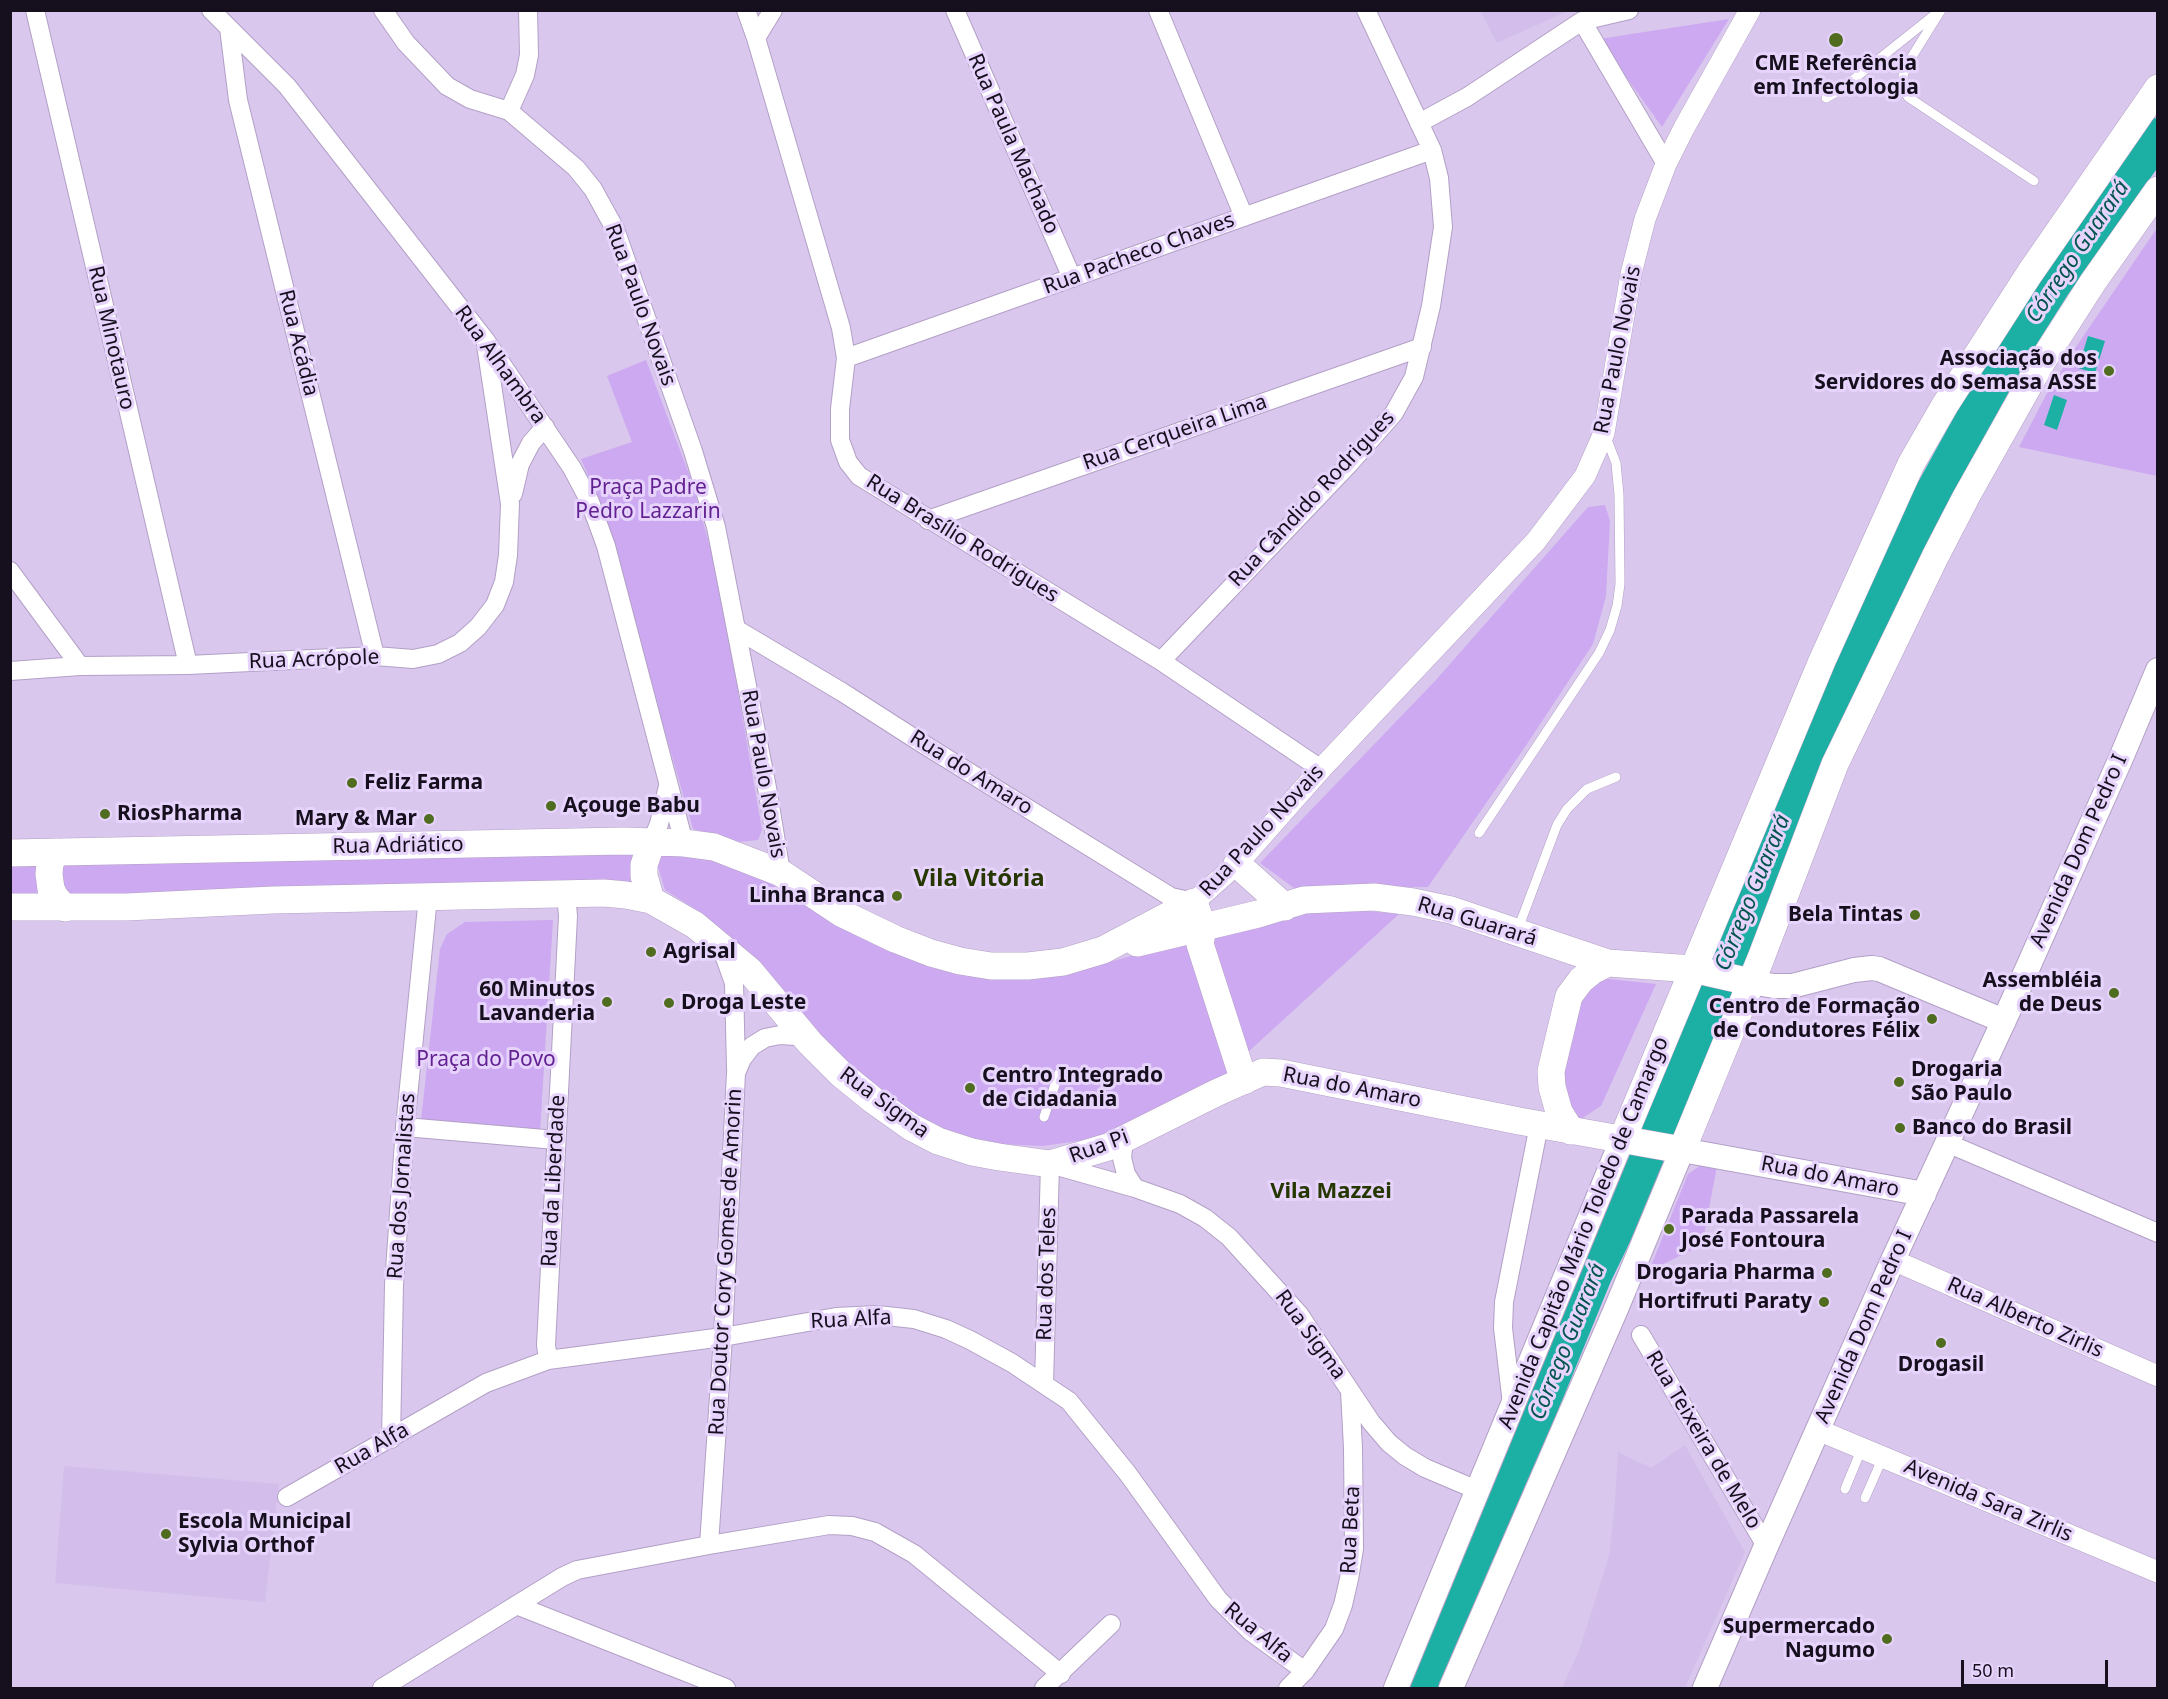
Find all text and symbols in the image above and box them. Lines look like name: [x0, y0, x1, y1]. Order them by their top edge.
marker: CME Referência em Infectologia: [1827, 31, 1845, 49]
street label: Rua Paula Machado: [962, 50, 1064, 238]
place label: CME Referência em Infectologia: [1753, 51, 1919, 101]
water label: Córrego Guarará: [2021, 176, 2135, 328]
street label: Rua Pacheco Chaves: [1040, 208, 1238, 300]
street label: Rua Paulo Novais: [599, 221, 681, 389]
street label: Rua Minotauro: [82, 264, 140, 412]
street label: Rua Paulo Novais: [1589, 264, 1647, 436]
street label: Rua Acádia: [273, 287, 323, 399]
street label: Rua Alhambra: [449, 301, 551, 429]
place label: Associação dos Servidores do Semasa ASSE: [1814, 346, 2097, 396]
marker: Associação dos Servidores do Semasa ASSE: [2102, 364, 2116, 378]
street label: Rua Cerqueira Lima: [1080, 390, 1270, 476]
street label: Rua Cândido Rodrigues: [1224, 406, 1400, 592]
street label: Rua Brasílio Rodrigues: [861, 469, 1063, 609]
park label: Praça Padre Pedro Lazzarin: [575, 475, 721, 525]
street label: Rua Acrópole: [248, 645, 380, 675]
street label: Rua Paulo Novais: [736, 688, 790, 860]
street label: Rua do Amaro: [905, 725, 1037, 821]
street label: Avenida Dom Pedro I: [2025, 751, 2133, 951]
street label: Rua Paulo Novais: [1195, 760, 1329, 902]
place label: Feliz Farma: [364, 770, 483, 796]
marker: Feliz Farma: [345, 776, 359, 790]
place label: Açouge Babu: [563, 793, 700, 819]
marker: Açouge Babu: [544, 799, 558, 813]
place label: RiosPharma: [117, 801, 242, 827]
place label: Mary & Mar: [295, 806, 417, 832]
marker: RiosPharma: [98, 807, 112, 821]
water label: Córrego Guarará: [1710, 811, 1796, 975]
marker: Mary & Mar: [422, 812, 436, 826]
street label: Rua Adriático: [332, 832, 464, 860]
district label: Vila Vitória: [913, 865, 1045, 893]
place label: Linha Branca: [749, 883, 885, 909]
marker: Linha Branca: [890, 889, 904, 903]
street label: Rua Guarará: [1414, 892, 1540, 952]
place label: Bela Tintas: [1788, 902, 1903, 928]
marker: Bela Tintas: [1908, 908, 1922, 922]
place label: Agrisal: [663, 939, 736, 965]
marker: Agrisal: [644, 945, 658, 959]
place label: Assembléia de Deus: [1982, 968, 2102, 1018]
place label: 60 Minutos Lavanderia: [478, 977, 595, 1027]
marker: Assembléia de Deus: [2107, 986, 2121, 1000]
place label: Droga Leste: [681, 990, 806, 1016]
place label: Centro de Formação de Condutores Félix: [1709, 994, 1920, 1044]
marker: 60 Minutos Lavanderia: [600, 995, 614, 1009]
marker: Droga Leste: [662, 996, 676, 1010]
marker: Centro de Formação de Condutores Félix: [1925, 1012, 1939, 1026]
street label: Avenida Capitão Mário Toledo de Camargo: [1494, 1033, 1674, 1433]
park label: Praça do Povo: [416, 1047, 556, 1073]
place label: Drogaria São Paulo: [1911, 1057, 2012, 1107]
street label: Rua Sigma: [834, 1062, 934, 1144]
street label: Rua do Amaro: [1281, 1062, 1423, 1114]
place label: Centro Integrado de Cidadania: [982, 1063, 1163, 1113]
marker: Drogaria São Paulo: [1892, 1075, 1906, 1089]
marker: Centro Integrado de Cidadania: [963, 1081, 977, 1095]
street label: Rua Doutor Cory Gomes de Amorin: [704, 1088, 748, 1436]
street label: Rua dos Jornalistas: [383, 1092, 421, 1280]
street label: Rua da Liberdade: [537, 1094, 571, 1268]
place label: Banco do Brasil: [1912, 1115, 2072, 1141]
marker: Banco do Brasil: [1893, 1121, 1907, 1135]
street label: Rua Pi: [1066, 1125, 1132, 1169]
street label: Rua do Amaro: [1759, 1151, 1901, 1203]
district label: Vila Mazzei: [1270, 1179, 1392, 1205]
place label: Parada Passarela José Fontoura: [1681, 1204, 1859, 1254]
street label: Rua dos Teles: [1032, 1207, 1062, 1341]
marker: Parada Passarela José Fontoura: [1662, 1222, 1676, 1236]
street label: Avenida Dom Pedro I: [1810, 1227, 1918, 1427]
water label: Córrego Guarará: [1525, 1260, 1611, 1424]
place label: Drogaria Pharma: [1636, 1260, 1815, 1286]
marker: Drogaria Pharma: [1820, 1266, 1834, 1280]
street label: Rua Alberto Zirlis: [1943, 1272, 2107, 1364]
street label: Rua Sigma: [1269, 1285, 1351, 1385]
place label: Hortifruti Paraty: [1638, 1289, 1812, 1315]
marker: Hortifruti Paraty: [1817, 1295, 1831, 1309]
street label: Rua Alfa: [810, 1305, 892, 1335]
marker: Drogasil: [1934, 1336, 1948, 1350]
street label: Rua Teixeira de Melo: [1640, 1346, 1766, 1534]
place label: Drogasil: [1898, 1352, 1984, 1378]
street label: Rua Alfa: [331, 1418, 413, 1480]
street label: Avenida Sara Zirlis: [1900, 1454, 2076, 1548]
street label: Rua Beta: [1336, 1485, 1366, 1575]
place label: Escola Municipal Sylvia Orthof: [178, 1509, 351, 1559]
marker: Escola Municipal Sylvia Orthof: [159, 1527, 173, 1541]
street label: Rua Alfa: [1219, 1597, 1297, 1669]
place label: Supermercado Nagumo: [1723, 1614, 1875, 1664]
marker: Supermercado Nagumo: [1880, 1632, 1894, 1646]
scale bar: [1964, 1648, 2111, 1686]
text: 50 m: [1972, 1658, 2014, 1682]

